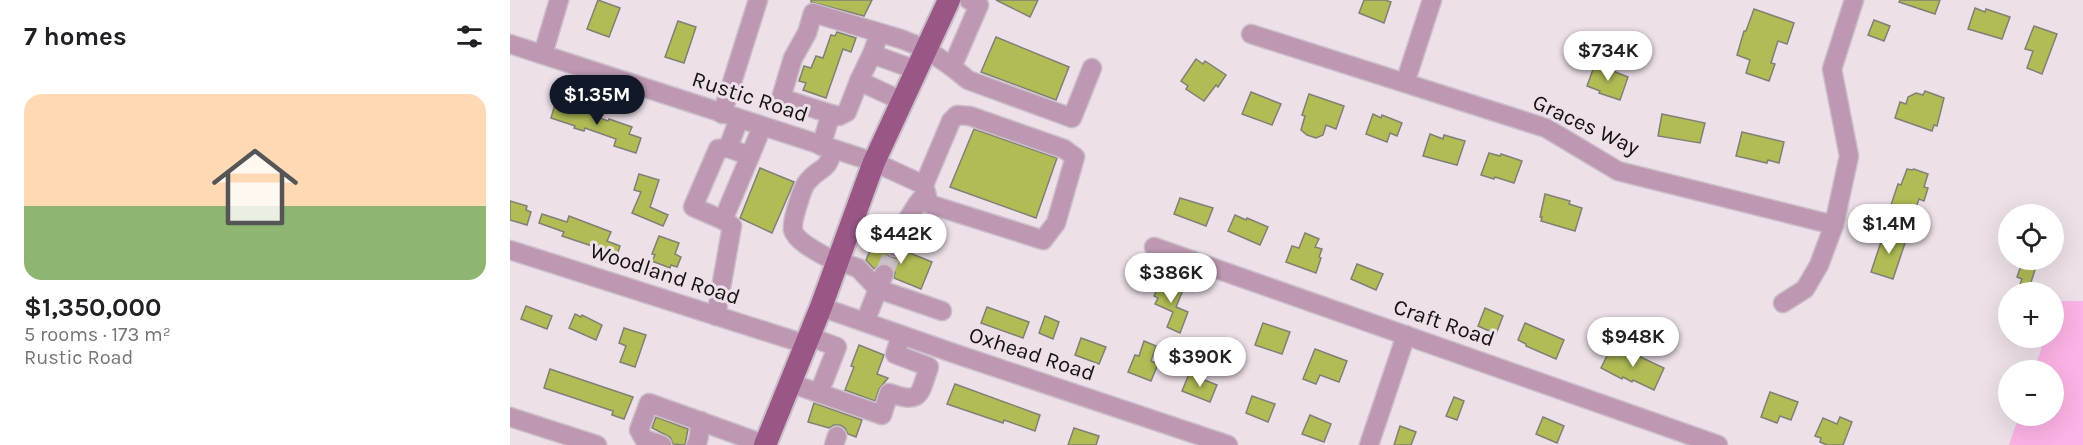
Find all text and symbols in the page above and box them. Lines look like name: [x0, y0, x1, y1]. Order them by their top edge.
icon: filters: [453, 20, 486, 53]
text: 7 homes: [24, 21, 127, 52]
pin: $734K: [1566, 31, 1650, 82]
text: $734K: [1577, 39, 1639, 62]
street label: Rustic Road: [689, 66, 811, 128]
pin: $1.35M: [548, 75, 646, 126]
text: $1.35M: [564, 83, 630, 106]
street label: Graces Way: [1528, 89, 1644, 161]
icon: home: [201, 133, 309, 241]
pin: $1.4M: [1847, 204, 1931, 255]
map controls: [1998, 204, 2064, 426]
button: locate: [1998, 204, 2064, 270]
text: $1.4M: [1862, 212, 1916, 235]
pin: $442K: [859, 214, 943, 265]
text: $442K: [870, 222, 932, 245]
street label: Woodland Road: [587, 237, 743, 311]
pin: $386K: [1129, 253, 1213, 304]
text: $386K: [1139, 261, 1203, 284]
button: +: [1998, 282, 2064, 348]
text: $1,350,000: [24, 292, 161, 323]
street label: Craft Road: [1390, 294, 1498, 352]
pin: $948K: [1591, 317, 1675, 368]
street label: Oxhead Road: [966, 321, 1098, 387]
text: 5 rooms · 173 m²: [24, 323, 171, 346]
text: $948K: [1601, 325, 1665, 348]
pin: $390K: [1158, 337, 1242, 388]
text: $390K: [1168, 345, 1232, 368]
text: Rustic Road: [24, 346, 133, 369]
button: −: [1998, 360, 2064, 426]

